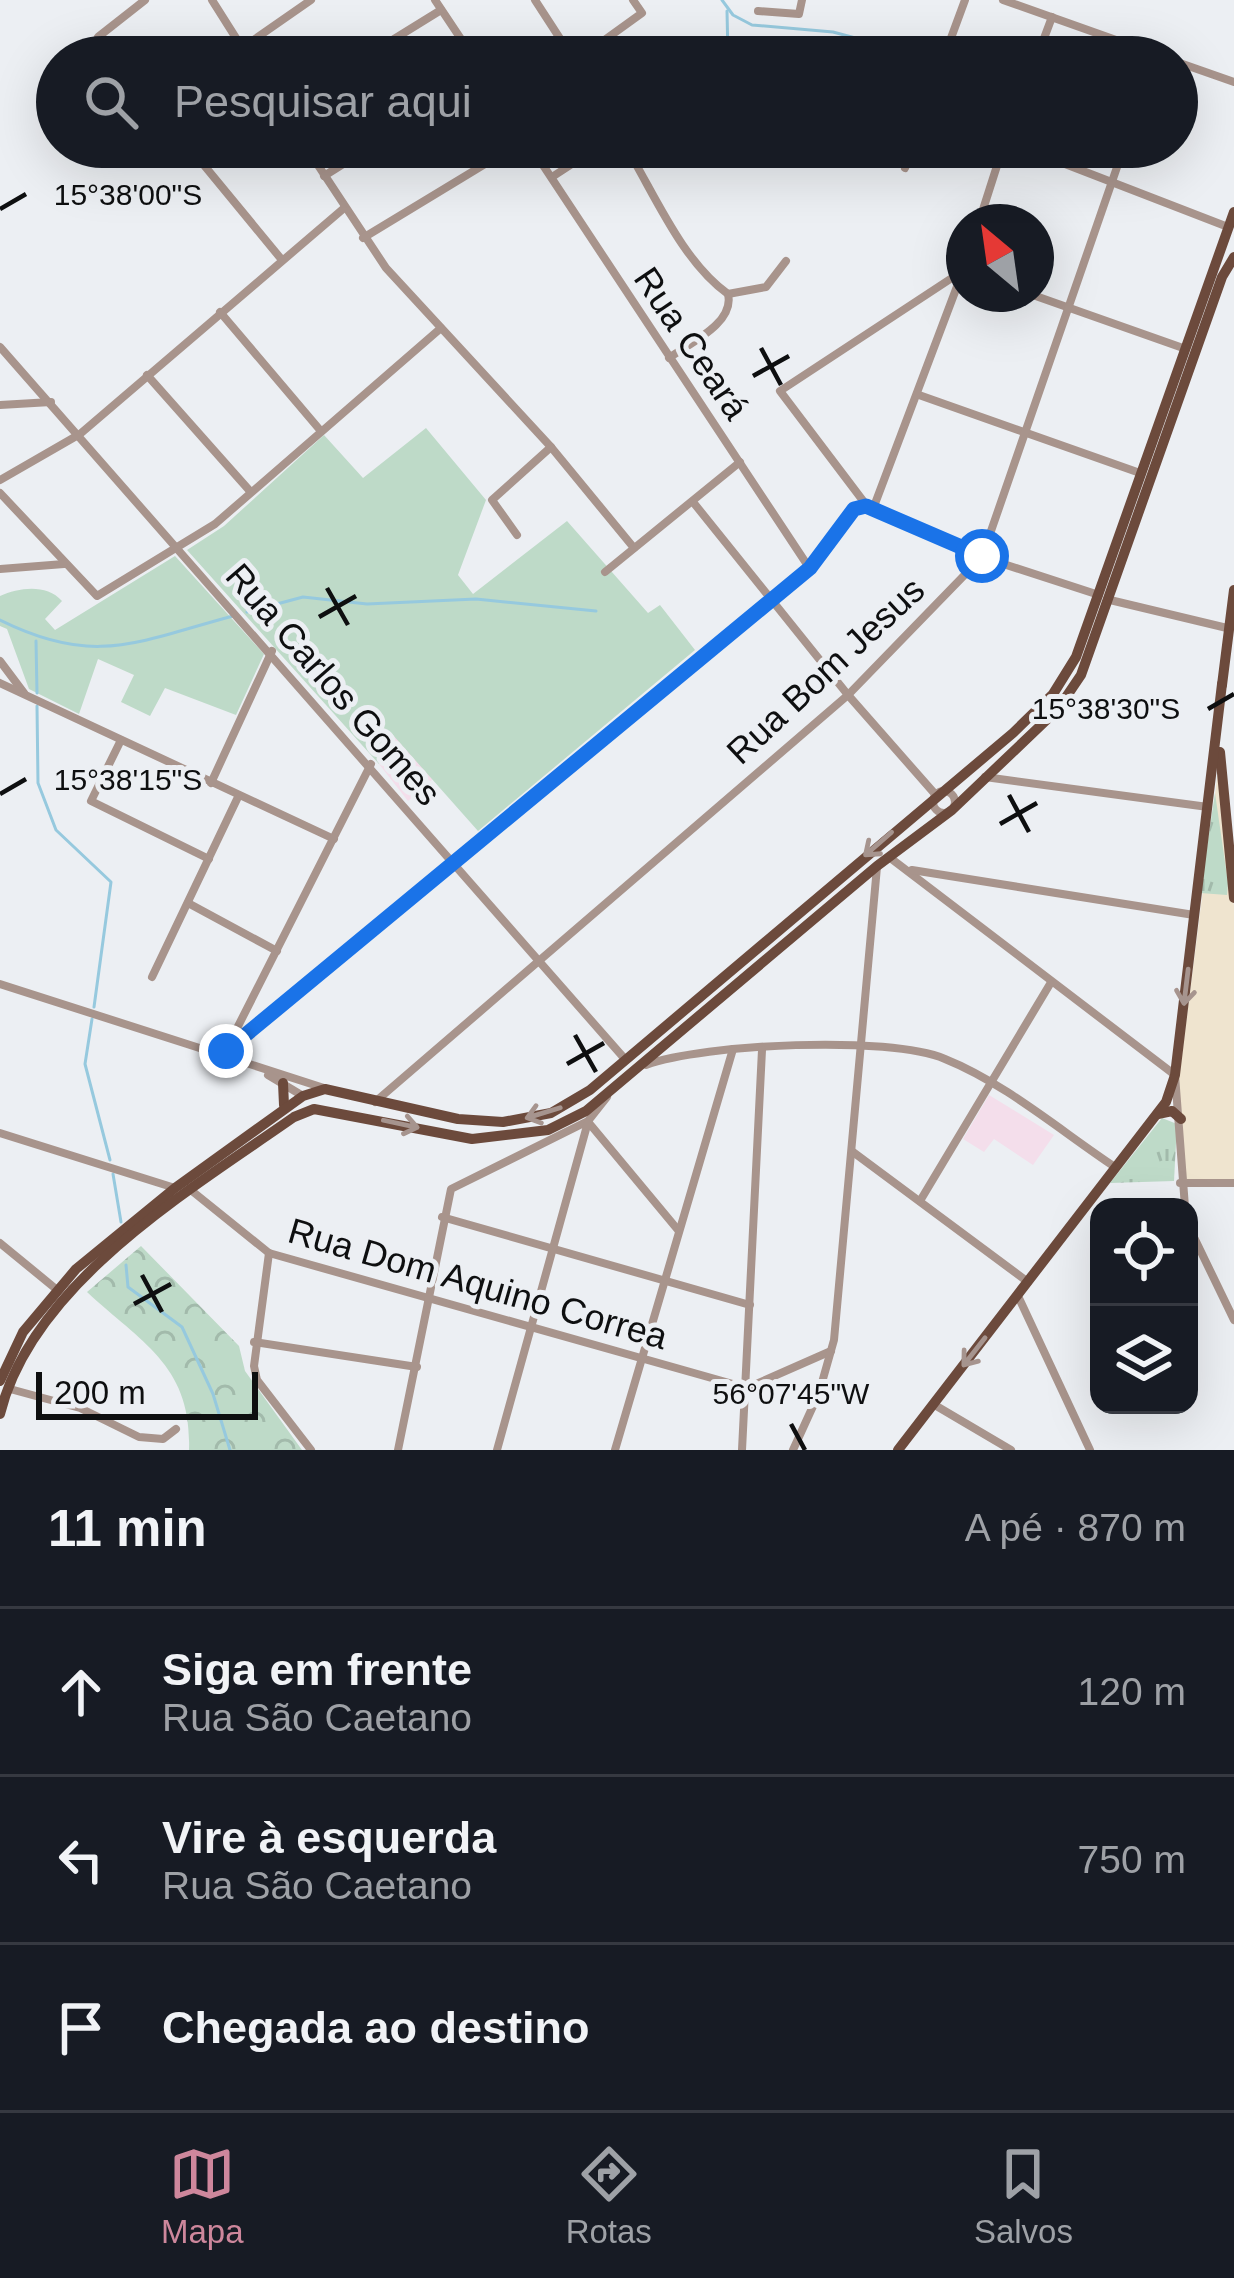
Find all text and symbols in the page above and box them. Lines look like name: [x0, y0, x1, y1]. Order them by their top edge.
search box: [36, 36, 1198, 168]
icon: search: [78, 69, 144, 135]
text: Pesquisar aqui: [174, 76, 472, 127]
text: 15°38'00"S: [54, 178, 202, 211]
north arrow: [946, 204, 1054, 312]
street label: Rua Ceará: [626, 260, 758, 428]
route start: [955, 529, 1009, 583]
street label: Rua Carlos Gomes: [218, 555, 450, 813]
street label: Rua Bom Jesus: [718, 569, 932, 772]
text: 15°38'30"S: [1032, 692, 1180, 725]
text: 15°38'15"S: [54, 763, 202, 796]
one-way arrow: [863, 830, 894, 857]
one-way arrow: [1175, 967, 1197, 1006]
route end: [199, 1024, 253, 1078]
one-way arrow: [524, 1103, 562, 1125]
one-way arrow: [381, 1114, 420, 1136]
map controls: [1090, 1198, 1198, 1414]
button: locate: [1090, 1198, 1198, 1306]
street label: Rua Dom Aquino Correa: [284, 1210, 673, 1358]
button: layers: [1090, 1306, 1198, 1414]
one-way arrow: [961, 1336, 988, 1368]
scale bar: [36, 1366, 258, 1419]
text: 200 m: [54, 1374, 146, 1411]
text: 56°07'45"W: [713, 1377, 870, 1410]
text: 11 min: [48, 1500, 207, 1557]
text: A pé · 870 m: [965, 1506, 1186, 1549]
text: Siga em frente: [162, 1644, 472, 1695]
icon: ahead: [48, 1659, 114, 1725]
text: 120 m: [1078, 1670, 1186, 1713]
text: Rua São Caetano: [162, 1696, 472, 1739]
text: Vire à esquerda: [162, 1812, 496, 1863]
icon: left: [48, 1827, 114, 1893]
text: 750 m: [1078, 1838, 1186, 1881]
text: Rua São Caetano: [162, 1864, 472, 1907]
icon: arrive: [48, 1995, 114, 2061]
text: Chegada ao destino: [162, 2002, 590, 2053]
tab: Mapa: [161, 2141, 244, 2251]
tab: Rotas: [566, 2141, 652, 2251]
tab: Salvos: [974, 2141, 1073, 2251]

